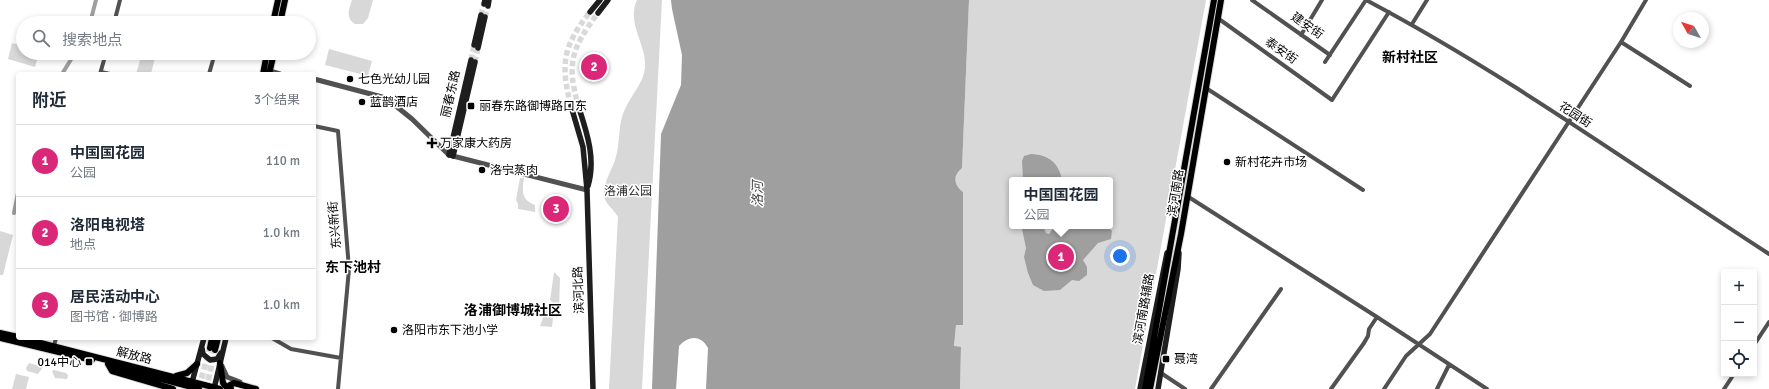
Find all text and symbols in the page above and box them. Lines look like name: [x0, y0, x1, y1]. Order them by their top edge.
street label: 建安街: [1288, 10, 1326, 42]
north arrow: [1673, 12, 1709, 48]
search box: [16, 16, 316, 60]
icon: search: [30, 27, 52, 49]
text: 搜索地点: [62, 31, 122, 49]
street label: 泰安街: [1262, 35, 1300, 67]
district label: 新村社区: [1382, 49, 1438, 66]
pin: 2: [581, 52, 607, 82]
street label: 丽春东路: [438, 69, 464, 119]
place label: 七色光幼儿园: [358, 72, 430, 87]
marker: 七色光幼儿园: [345, 74, 355, 84]
text: 附近: [32, 90, 66, 111]
text: 3个结果: [254, 92, 300, 108]
place label: 蓝鹊酒店: [370, 95, 418, 110]
marker: 蓝鹊酒店: [357, 97, 367, 107]
place label: 丽春东路御博路口东: [479, 99, 587, 114]
street label: 花园街: [1556, 99, 1594, 131]
marker: 丽春东路御博路口东: [466, 101, 476, 111]
place label: 万家康大药房: [440, 136, 512, 151]
marker: 万家康大药房: [427, 138, 437, 148]
text: 中国国花园: [70, 144, 145, 162]
text: 1: [41, 153, 49, 169]
text: 110 m: [266, 153, 300, 169]
place label: 新村花卉市场: [1235, 155, 1307, 170]
marker: 新村花卉市场: [1222, 157, 1232, 167]
place label: 洛宁蒸肉: [490, 163, 538, 178]
text: 公园: [70, 165, 96, 181]
marker: 洛宁蒸肉: [477, 165, 487, 175]
street label: 滨河南路: [1165, 168, 1187, 218]
popup: [1009, 177, 1113, 229]
water label: 洛河: [750, 178, 766, 207]
park label: 洛浦公园: [604, 184, 652, 199]
text: 中国国花园: [1023, 186, 1099, 204]
pin: 3: [543, 194, 569, 224]
street label: 东兴新街: [325, 200, 345, 250]
text: 公园: [1023, 207, 1050, 223]
text: 洛阳电视塔: [70, 216, 145, 234]
text: 2: [41, 225, 49, 241]
text: 1.0 km: [263, 225, 300, 241]
text: 地点: [70, 237, 96, 253]
pin: 1: [1048, 242, 1074, 272]
your location: [1110, 246, 1130, 266]
district label: 东下池村: [325, 259, 381, 276]
street label: 滨河北路: [571, 266, 587, 314]
map controls: [1721, 269, 1757, 377]
button: +: [1721, 269, 1757, 305]
street label: 滨河南路辅路: [1130, 272, 1158, 346]
text: 居民活动中心: [70, 288, 160, 306]
text: 3: [41, 297, 49, 313]
text: 1.0 km: [263, 297, 300, 313]
district label: 洛浦御博城社区: [464, 302, 562, 319]
button: −: [1721, 305, 1757, 341]
text: 图书馆 · 御博路: [70, 309, 158, 325]
place label: 洛阳市东下池小学: [402, 323, 498, 338]
marker: 洛阳市东下池小学: [389, 325, 399, 335]
button: locate: [1721, 341, 1757, 377]
street label: 解放路: [115, 344, 153, 368]
place label: 聂湾: [1174, 352, 1198, 367]
marker: 聂湾: [1161, 354, 1171, 364]
place label: 014中心: [38, 355, 81, 370]
marker: 014中心: [84, 357, 94, 367]

